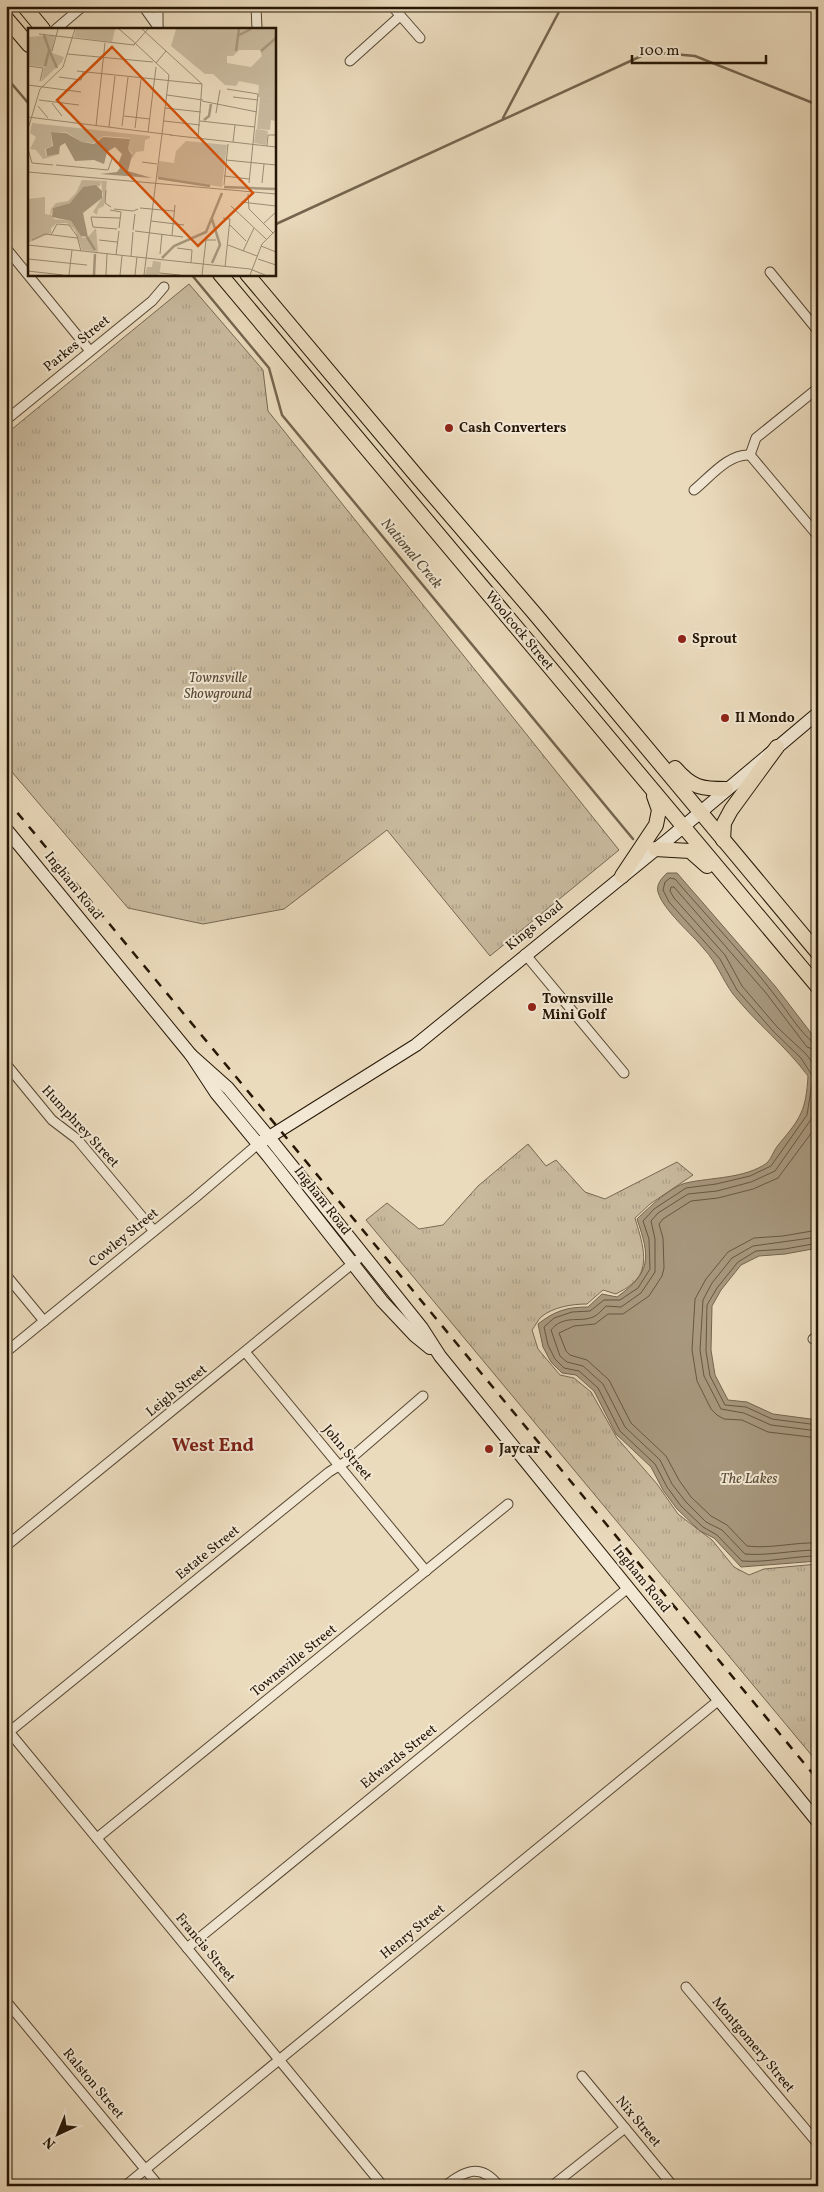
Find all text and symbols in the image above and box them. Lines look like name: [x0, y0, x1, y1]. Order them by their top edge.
inset map: [28, 28, 275, 275]
scale bar: [632, 32, 765, 64]
text: 100 m: [639, 41, 679, 62]
street label: Parkes Street: [40, 311, 114, 377]
place label: Cash Converters: [459, 419, 566, 438]
marker: Cash Converters: [443, 422, 455, 434]
water label: National Creek: [375, 514, 447, 594]
street label: Woolcock Street: [480, 587, 558, 675]
place label: Sprout: [692, 630, 737, 649]
marker: Sprout: [676, 633, 688, 645]
park label: Townsville Showground: [184, 669, 252, 704]
place label: Il Mondo: [735, 709, 795, 728]
marker: Il Mondo: [719, 712, 731, 724]
street label: Ingham Road: [40, 848, 106, 924]
street label: Kings Road: [502, 897, 568, 955]
place label: Townsville Mini Golf: [542, 990, 614, 1025]
marker: Townsville Mini Golf: [526, 1001, 538, 1013]
street label: Humphrey Street: [37, 1082, 123, 1172]
street label: Ingham Road: [289, 1163, 355, 1239]
street label: Cowley Street: [85, 1204, 163, 1272]
street label: Leigh Street: [142, 1360, 212, 1422]
street label: John Street: [318, 1421, 376, 1485]
district label: West End: [172, 1433, 255, 1459]
place label: Jaycar: [498, 1440, 540, 1459]
marker: Jaycar: [483, 1443, 495, 1455]
water label: The Lakes: [720, 1469, 778, 1490]
street label: Estate Street: [172, 1521, 244, 1585]
street label: Ingham Road: [608, 1541, 674, 1617]
street label: Townsville Street: [247, 1620, 341, 1702]
street label: Edwards Street: [357, 1720, 441, 1794]
street label: Henry Street: [377, 1900, 449, 1964]
street label: Francis Street: [171, 1909, 240, 1987]
street label: Montgomery Street: [707, 1993, 799, 2097]
street label: Ralston Street: [58, 2045, 128, 2123]
street label: Nix Street: [611, 2092, 665, 2152]
north arrow: [32, 2110, 82, 2160]
text: N: [40, 2132, 60, 2153]

